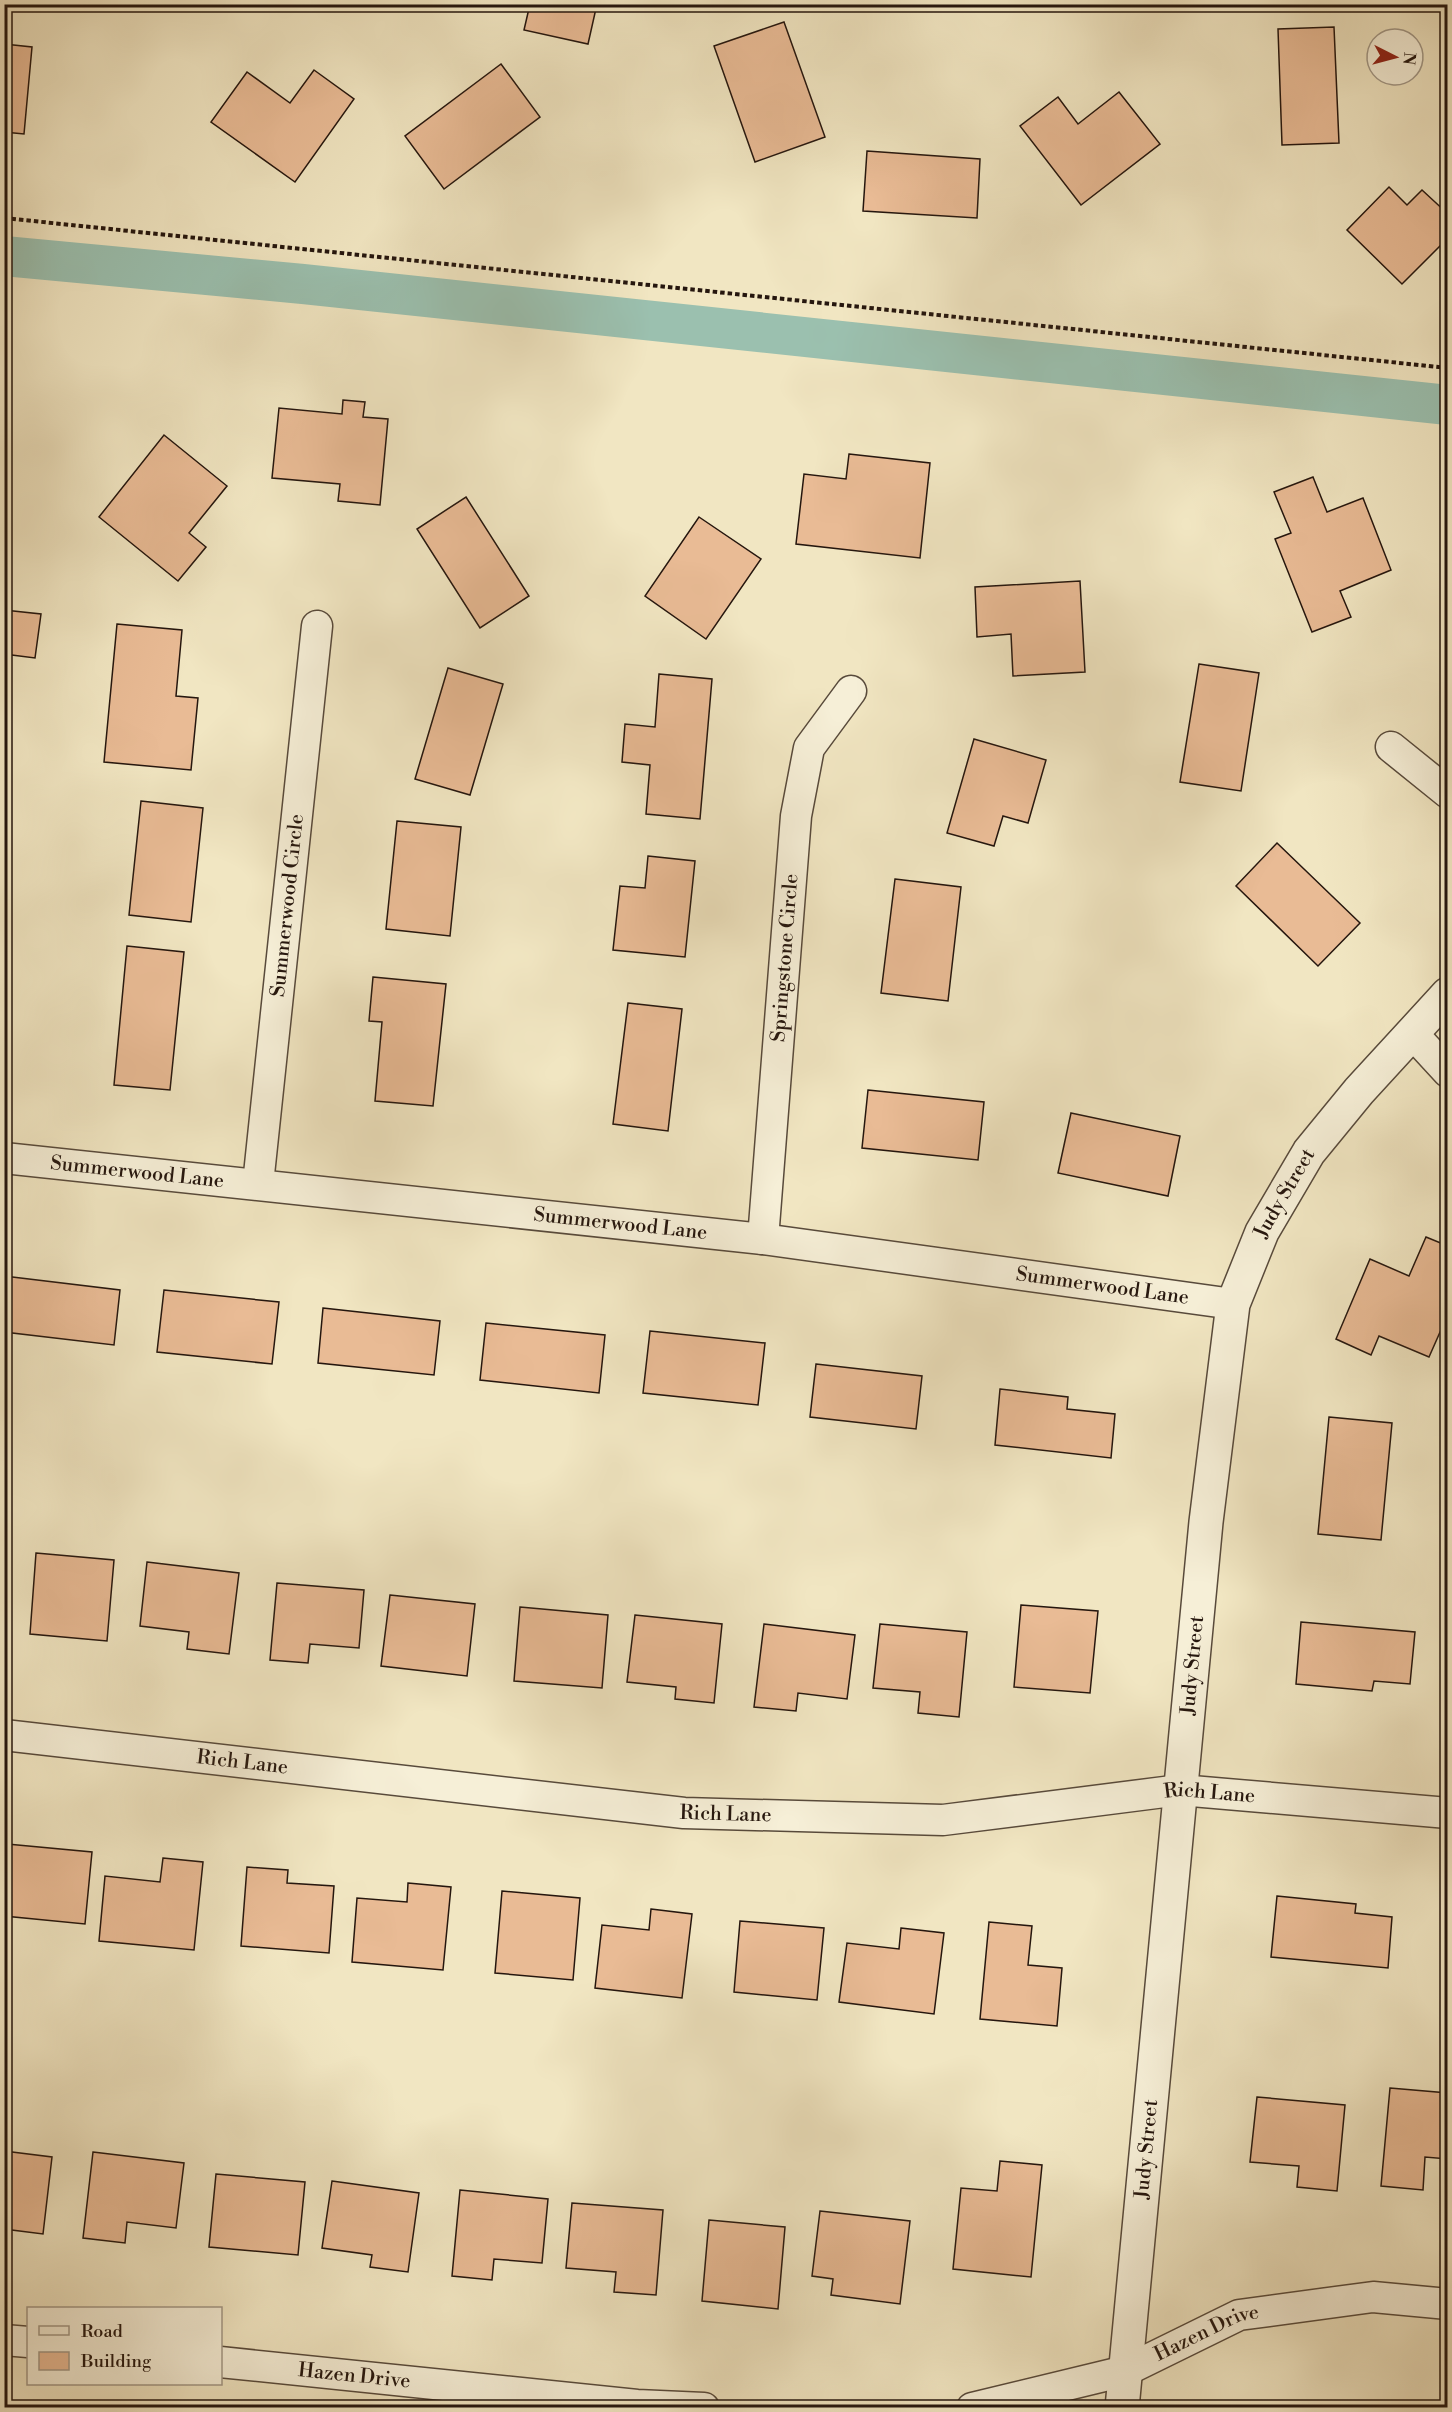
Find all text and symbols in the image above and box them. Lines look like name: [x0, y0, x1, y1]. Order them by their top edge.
north arrow: [1365, 27, 1425, 87]
text: N: [1398, 51, 1420, 66]
street label: Summerwood Circle: [265, 813, 310, 998]
street label: Springstone Circle: [766, 873, 804, 1043]
street label: Judy Street: [1248, 1144, 1321, 1242]
street label: Summerwood Lane: [49, 1151, 225, 1194]
street label: Summerwood Lane: [532, 1202, 709, 1245]
street label: Summerwood Lane: [1014, 1262, 1191, 1310]
street label: Judy Street: [1175, 1614, 1210, 1717]
street label: Rich Lane: [195, 1745, 289, 1780]
street label: Rich Lane: [1162, 1777, 1256, 1809]
street label: Rich Lane: [679, 1800, 772, 1828]
street label: Judy Street: [1129, 2098, 1164, 2201]
street label: Hazen Drive: [1150, 2300, 1261, 2367]
legend: [27, 2307, 222, 2385]
text: Road: [81, 2320, 124, 2343]
text: Building: [80, 2350, 152, 2373]
street label: Hazen Drive: [297, 2358, 412, 2394]

